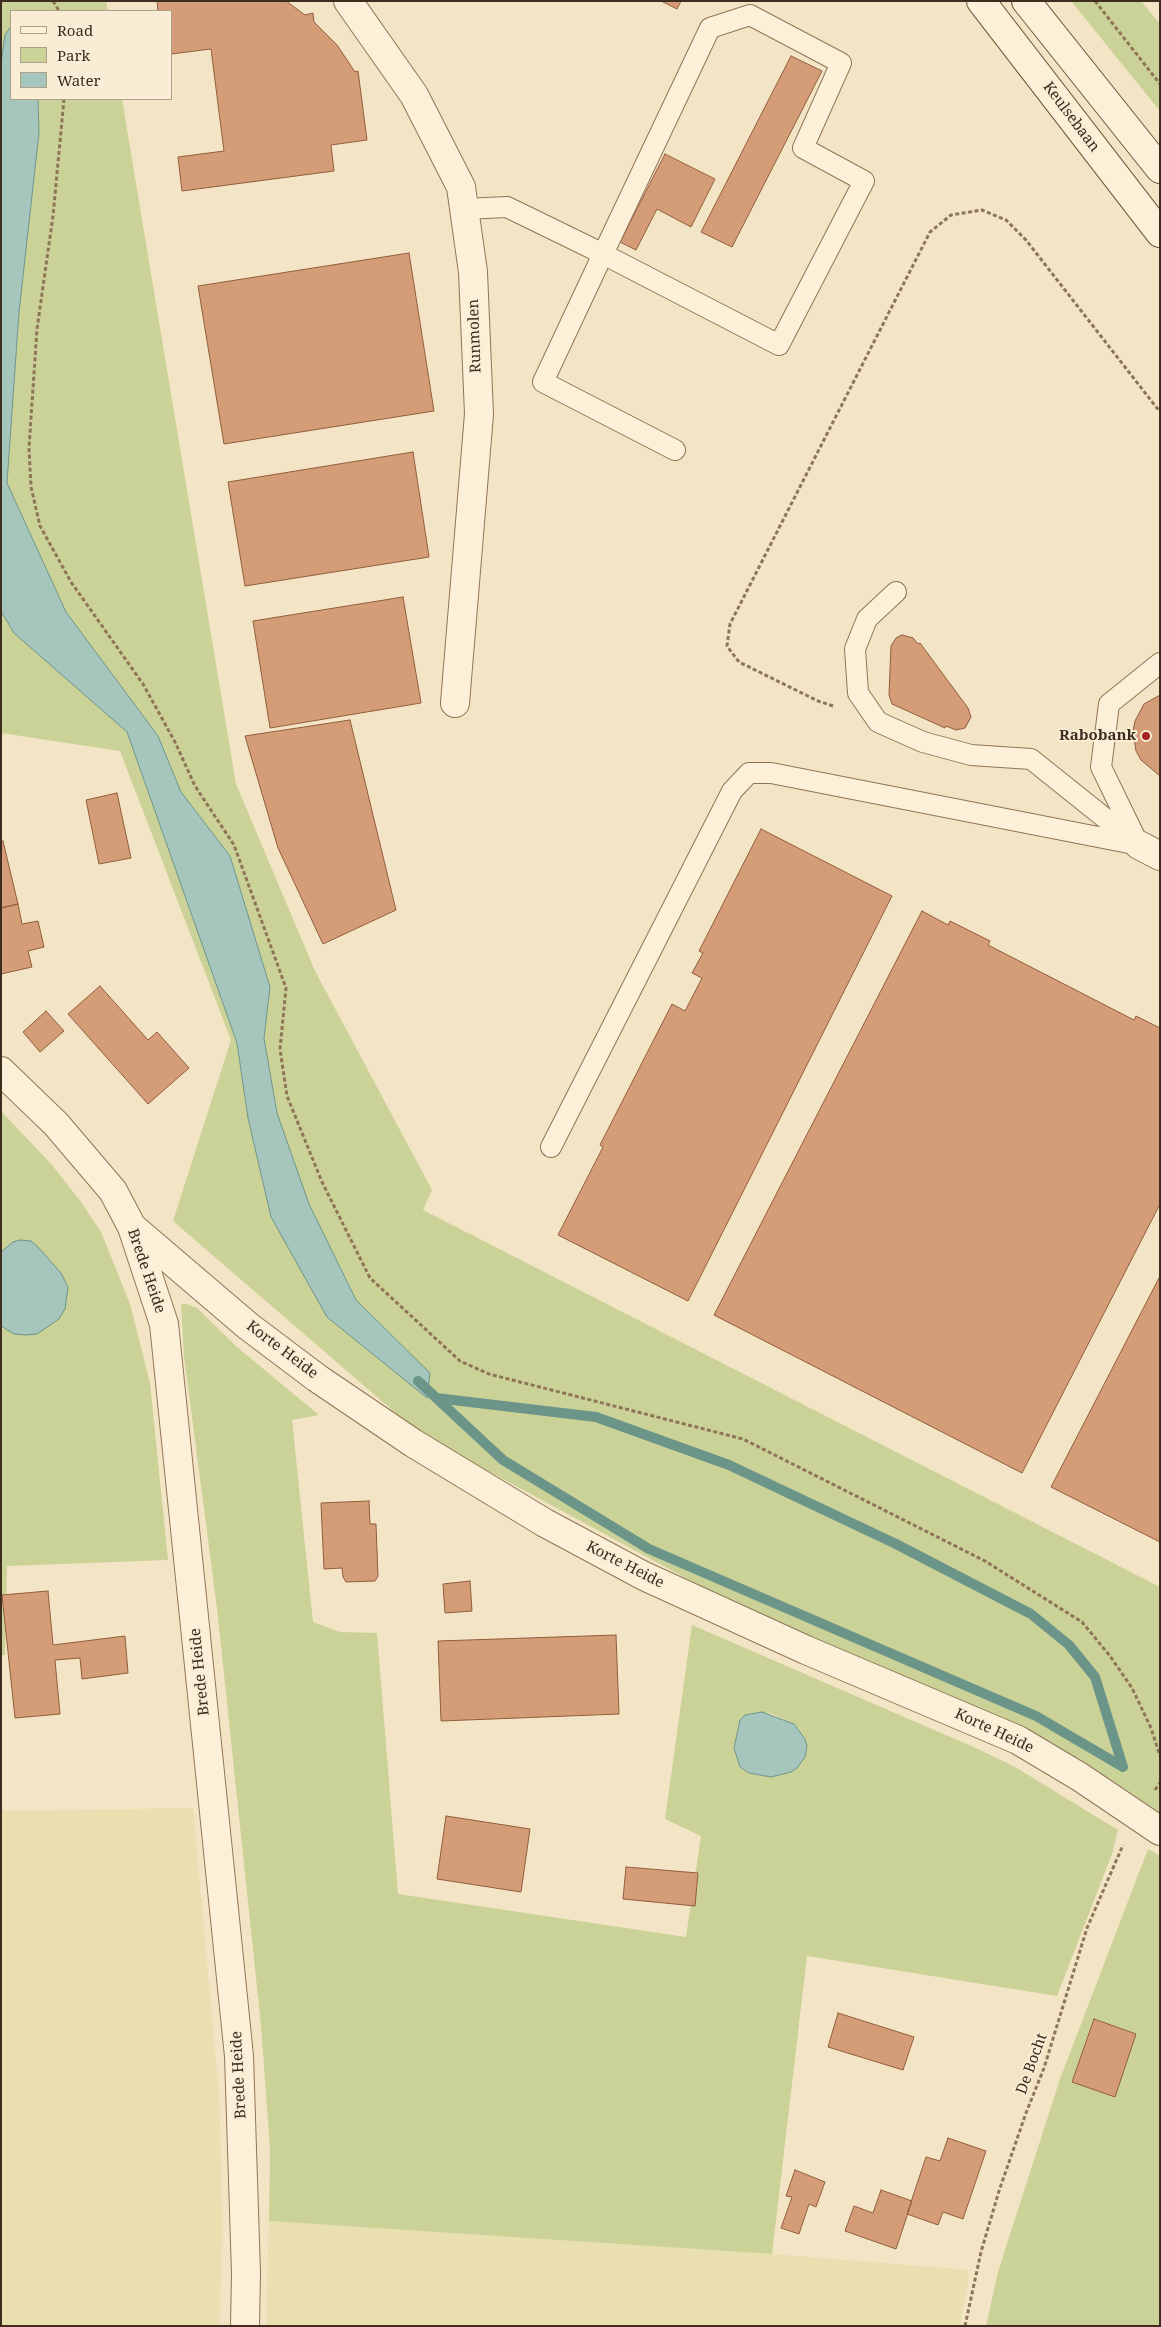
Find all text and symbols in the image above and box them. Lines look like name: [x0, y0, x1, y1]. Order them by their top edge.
legend: [10, 10, 172, 100]
text: Road: [57, 20, 93, 40]
text: Park: [57, 45, 90, 65]
text: Water: [57, 70, 100, 90]
street label: Keulsebaan: [1039, 78, 1103, 156]
street label: Runmolen: [465, 299, 485, 373]
place label: Rabobank: [1059, 727, 1136, 745]
marker: Rabobank: [1140, 730, 1152, 742]
street label: Brede Heide: [123, 1226, 169, 1316]
street label: Korte Heide: [243, 1317, 321, 1383]
street label: Korte Heide: [583, 1538, 667, 1592]
street label: Brede Heide: [186, 1627, 214, 1717]
street label: Korte Heide: [952, 1705, 1036, 1757]
street label: Brede Heide: [228, 2031, 250, 2119]
street label: De Bocht: [1013, 2031, 1051, 2097]

